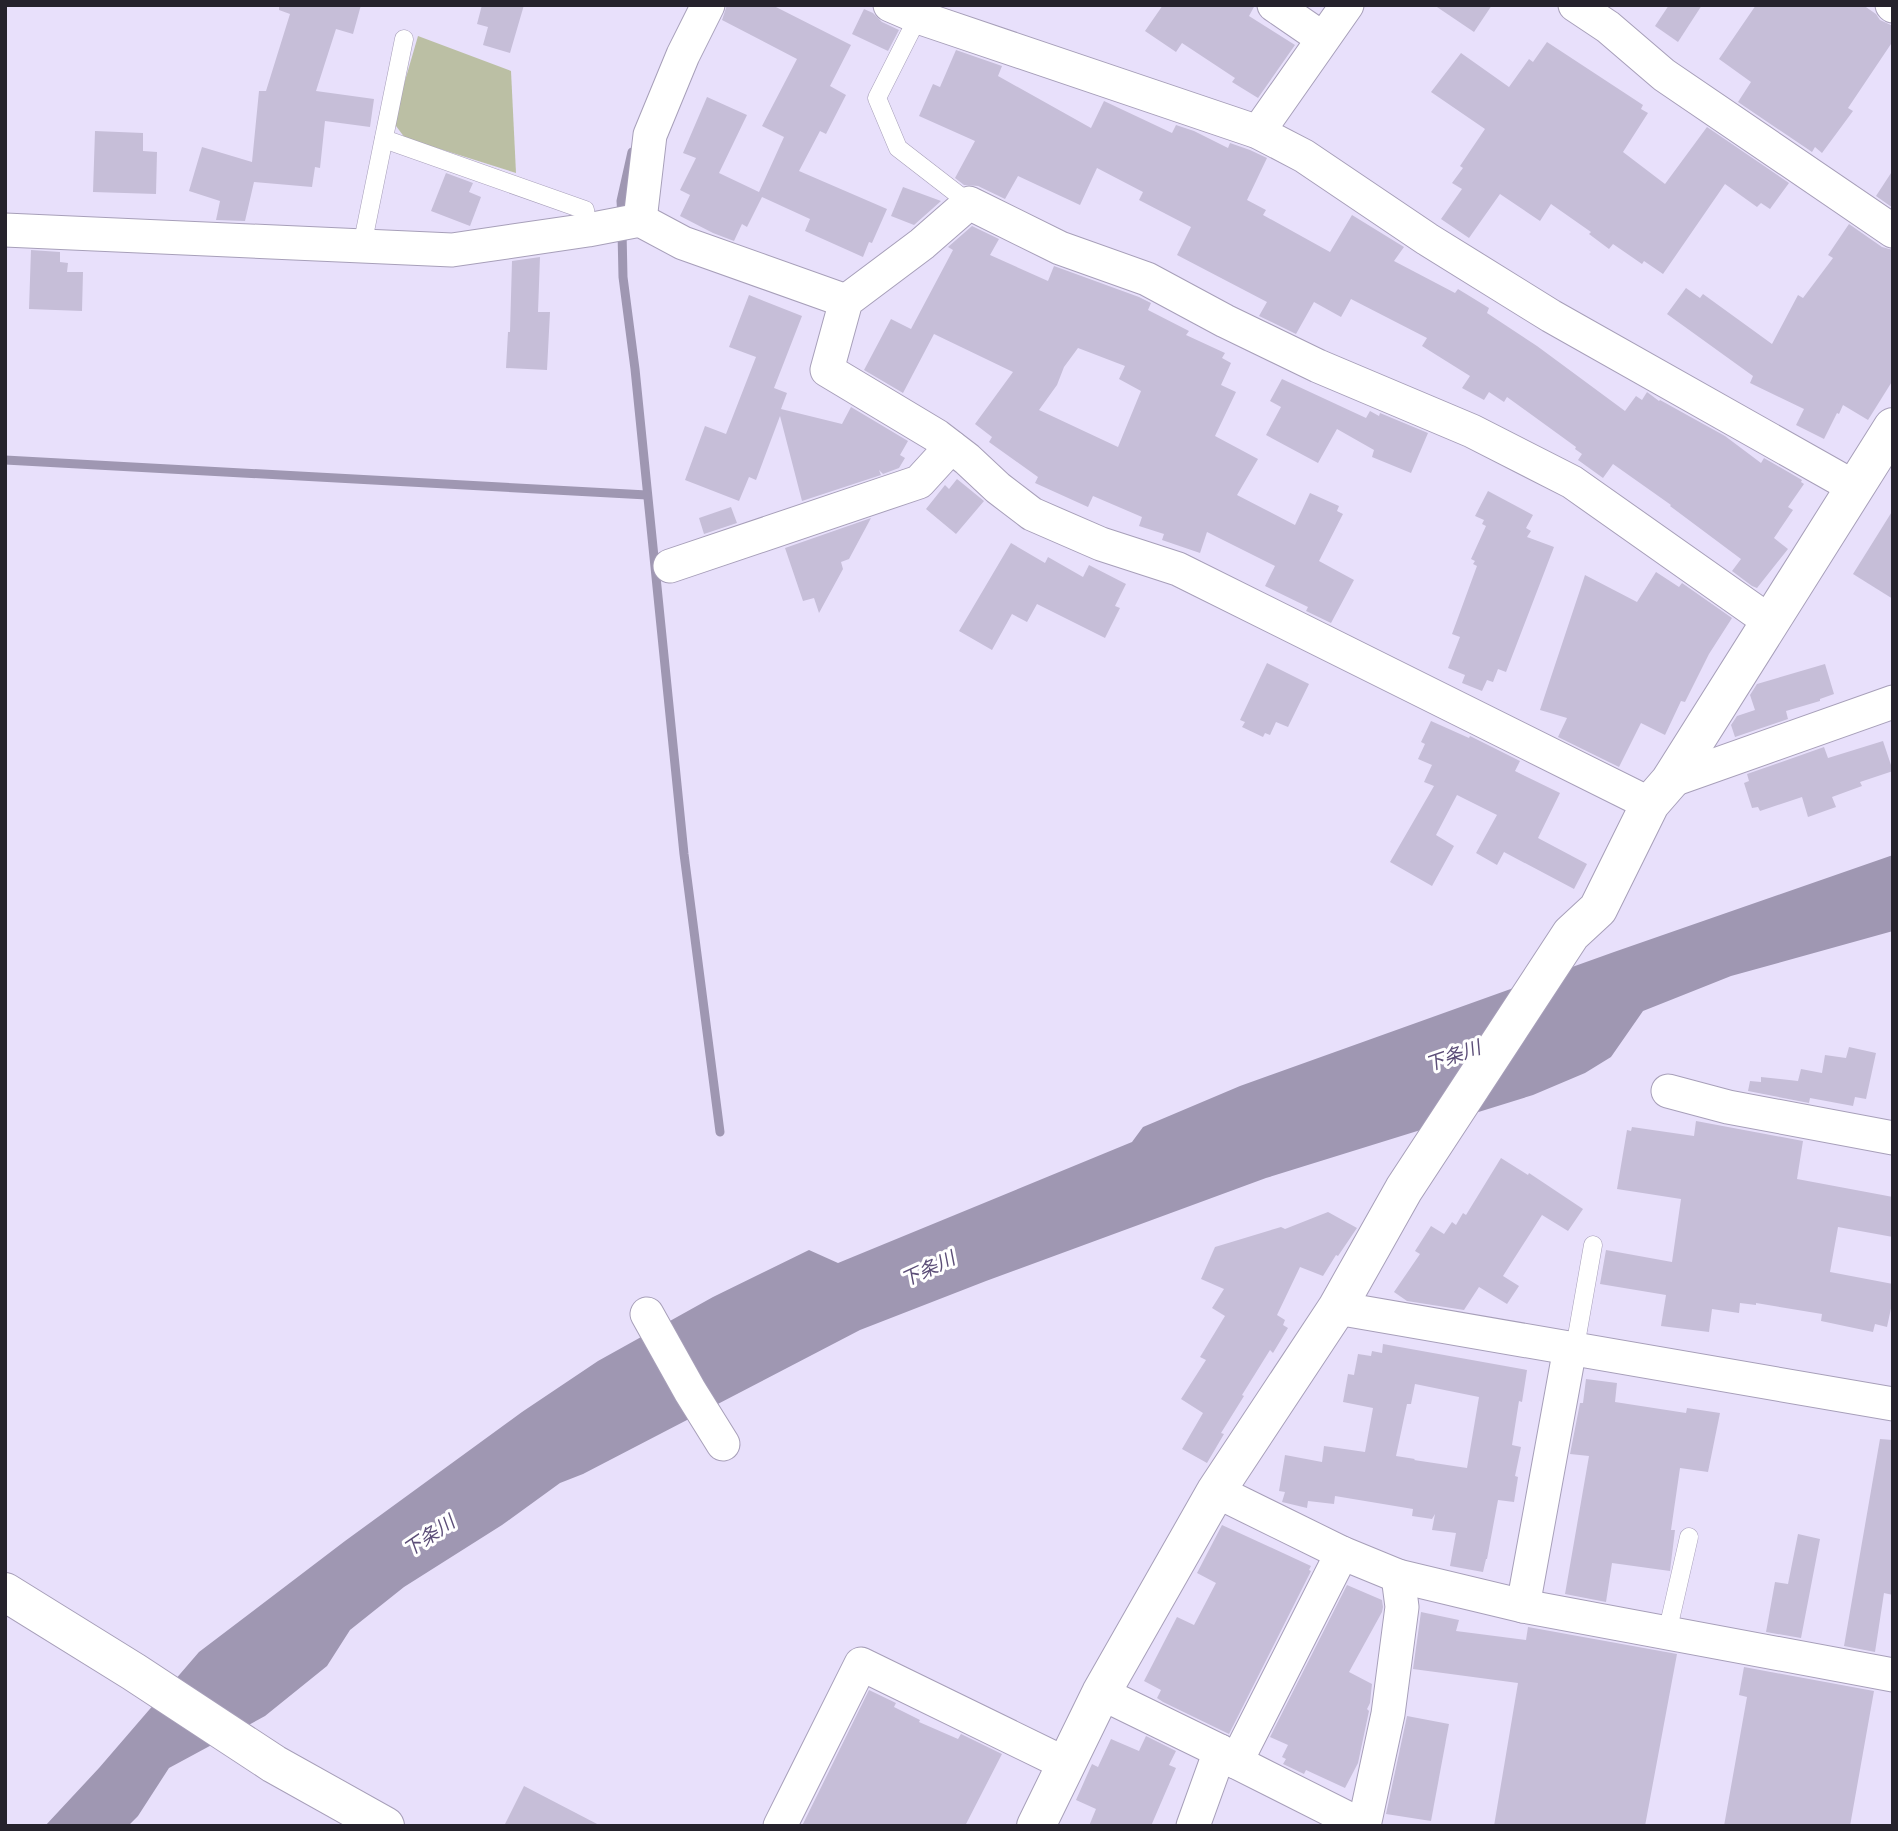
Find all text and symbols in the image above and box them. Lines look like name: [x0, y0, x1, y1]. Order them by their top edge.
water label: 下条川: [1423, 1036, 1485, 1075]
water label: 下条川: [898, 1247, 960, 1291]
water label: 下条川: [399, 1510, 460, 1561]

